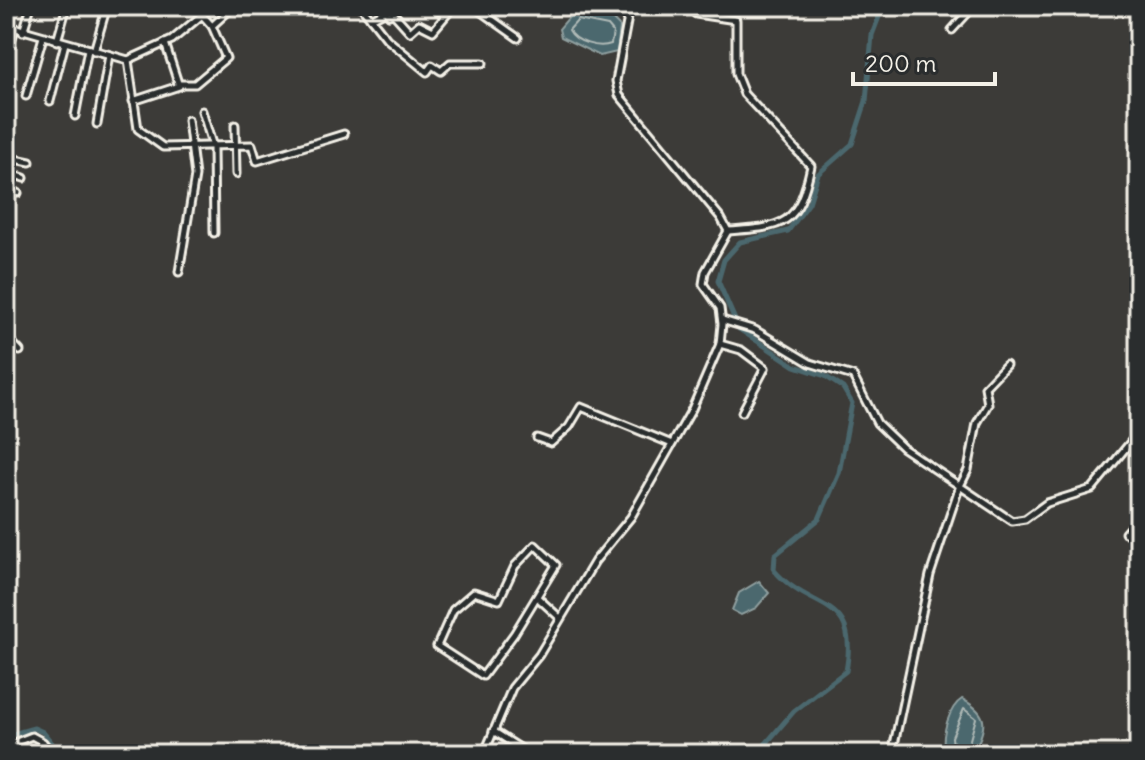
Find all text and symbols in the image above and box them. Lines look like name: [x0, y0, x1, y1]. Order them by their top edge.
scale bar: [853, 36, 995, 86]
text: 200 m: [865, 48, 937, 78]

